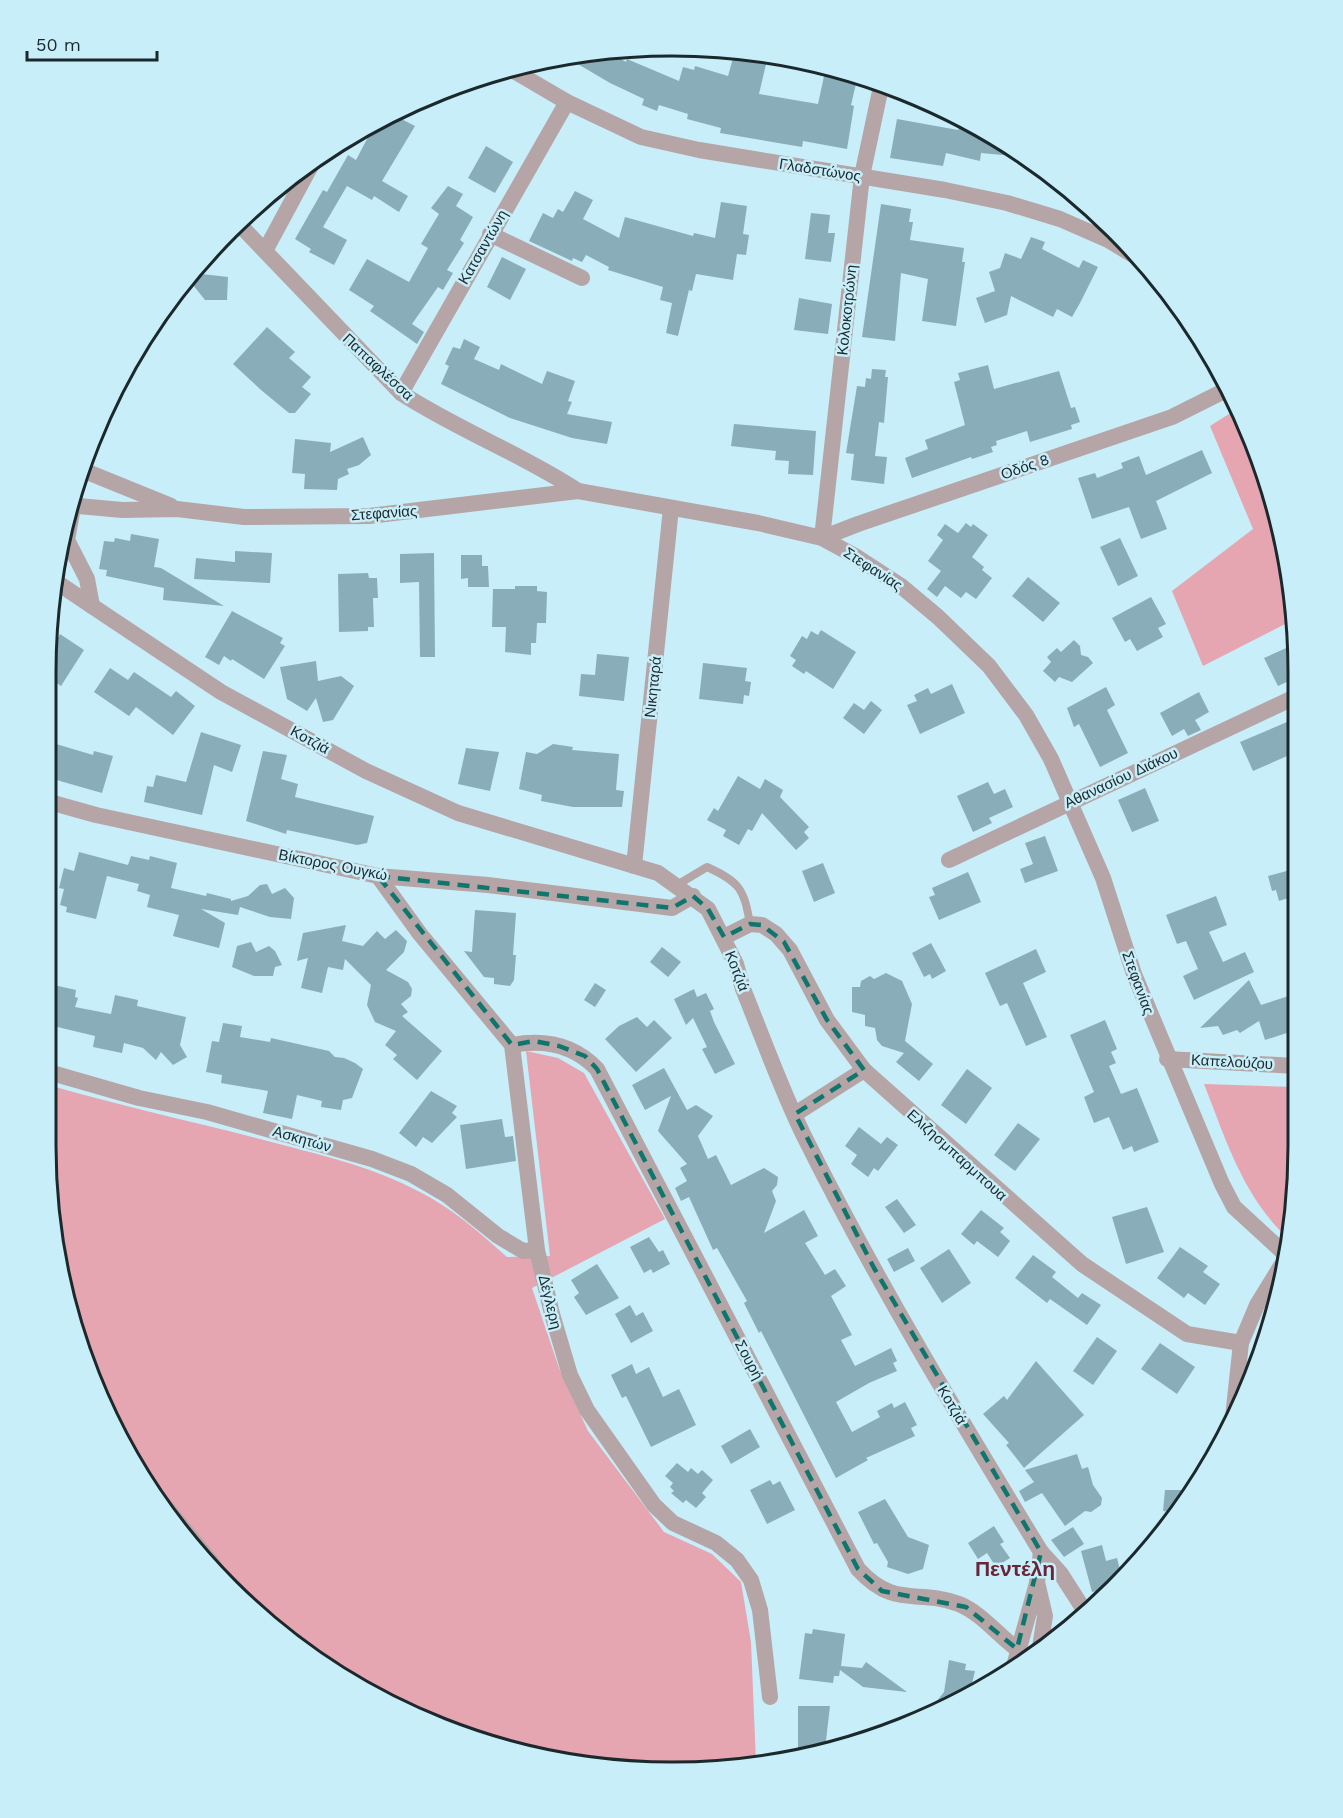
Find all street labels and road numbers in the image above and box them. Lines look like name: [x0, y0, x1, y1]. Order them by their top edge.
street label: Γλαδστώνος: [778, 155, 862, 185]
street label: Κατσαντώνη: [454, 207, 512, 287]
street label: Κολοκοτρώνη: [833, 264, 861, 356]
street label: Παπαφλέσσα: [339, 330, 417, 405]
street label: Οδός 8: [998, 450, 1052, 484]
street label: Στεφανίας: [350, 502, 418, 524]
street label: Στεφανίας: [840, 543, 906, 595]
street label: Νικηταρά: [641, 655, 665, 719]
street label: Κοτζιά: [287, 722, 333, 758]
street label: Αθανασίου Διάκου: [1061, 744, 1181, 812]
street label: Βίκτορος Ουγκώ: [277, 846, 389, 884]
street label: Κοτζιά: [721, 948, 753, 994]
street label: Στεφανίας: [1118, 949, 1158, 1017]
street label: Καπελούζου: [1190, 1051, 1274, 1073]
street label: Ελιζησμπαρμπουα: [903, 1106, 1011, 1205]
street label: Ασκητών: [271, 1122, 333, 1156]
street label: Δέγλερη: [535, 1273, 565, 1331]
street label: Σουρή: [731, 1337, 767, 1383]
street label: Κοτζιά: [933, 1382, 971, 1428]

